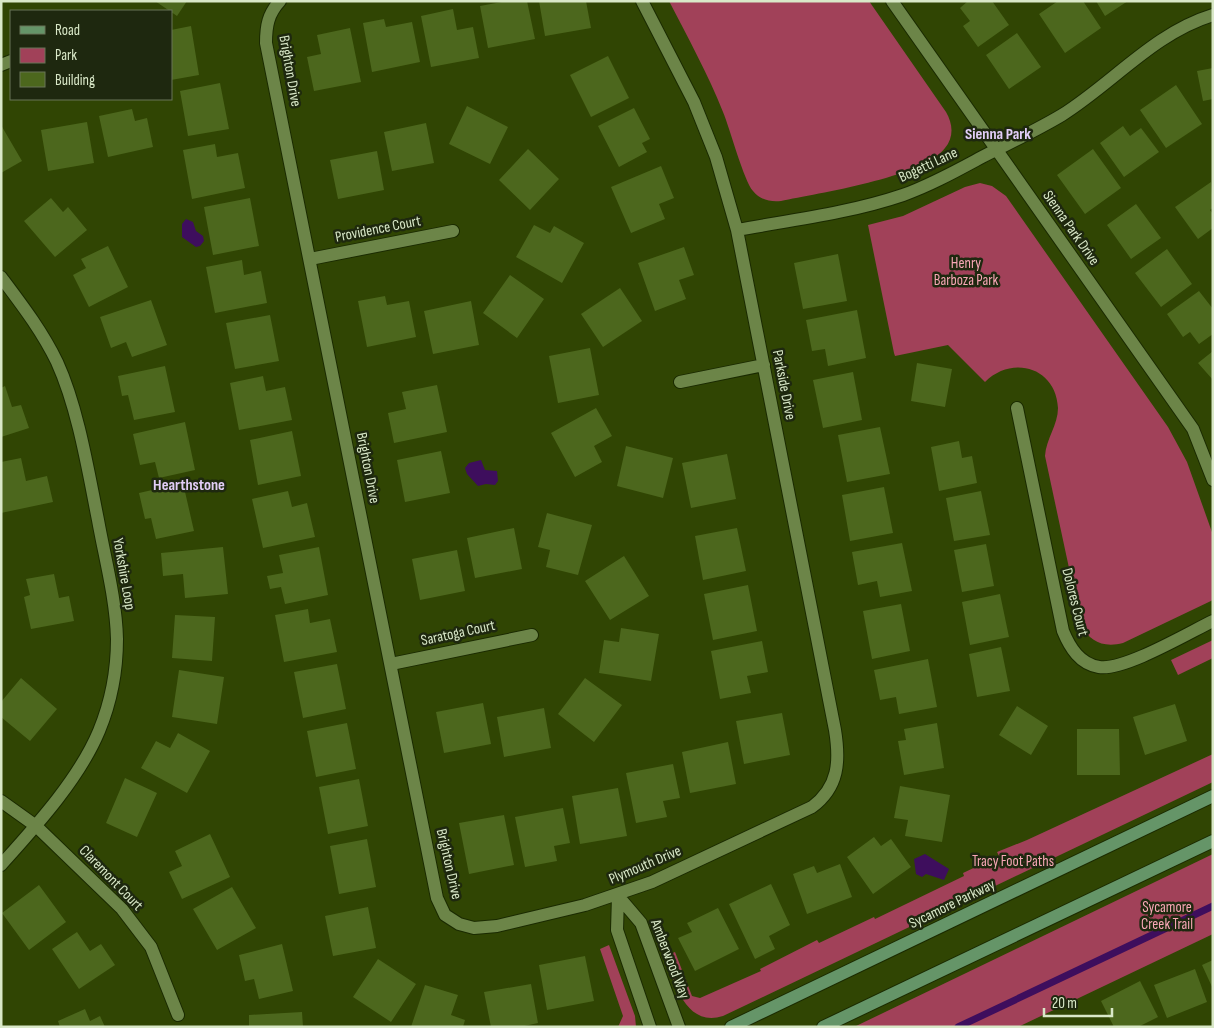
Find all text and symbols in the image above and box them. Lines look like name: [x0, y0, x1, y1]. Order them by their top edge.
legend: [10, 10, 172, 100]
text: Road: [55, 21, 80, 40]
street label: Brighton Drive: [274, 34, 306, 108]
text: Park: [55, 46, 77, 65]
text: Building: [55, 71, 95, 90]
district label: Sienna Park: [965, 125, 1031, 144]
street label: Bogetti Lane: [896, 143, 960, 187]
street label: Sienna Park Drive: [1038, 187, 1104, 269]
street label: Providence Court: [334, 211, 423, 247]
park label: Henry Barboza Park: [934, 254, 999, 290]
street label: Parkside Drive: [768, 348, 800, 422]
street label: Brighton Drive: [352, 431, 384, 505]
district label: Hearthstone: [153, 476, 225, 495]
street label: Yorkshire Loop: [108, 537, 140, 611]
street label: Dolores Court: [1057, 566, 1093, 638]
street label: Saratoga Court: [419, 616, 497, 650]
street label: Brighton Drive: [432, 827, 466, 901]
street label: Claremont Court: [75, 841, 147, 915]
street label: Plymouth Drive: [606, 841, 684, 889]
park label: Tracy Foot Paths: [972, 852, 1054, 871]
street label: Sycamore Parkway: [906, 875, 998, 933]
park label: Sycamore Creek Trail: [1141, 898, 1193, 934]
street label: Amberwood Way: [646, 916, 694, 1002]
scale bar: [1044, 986, 1112, 1018]
text: 20 m: [1052, 994, 1077, 1013]

